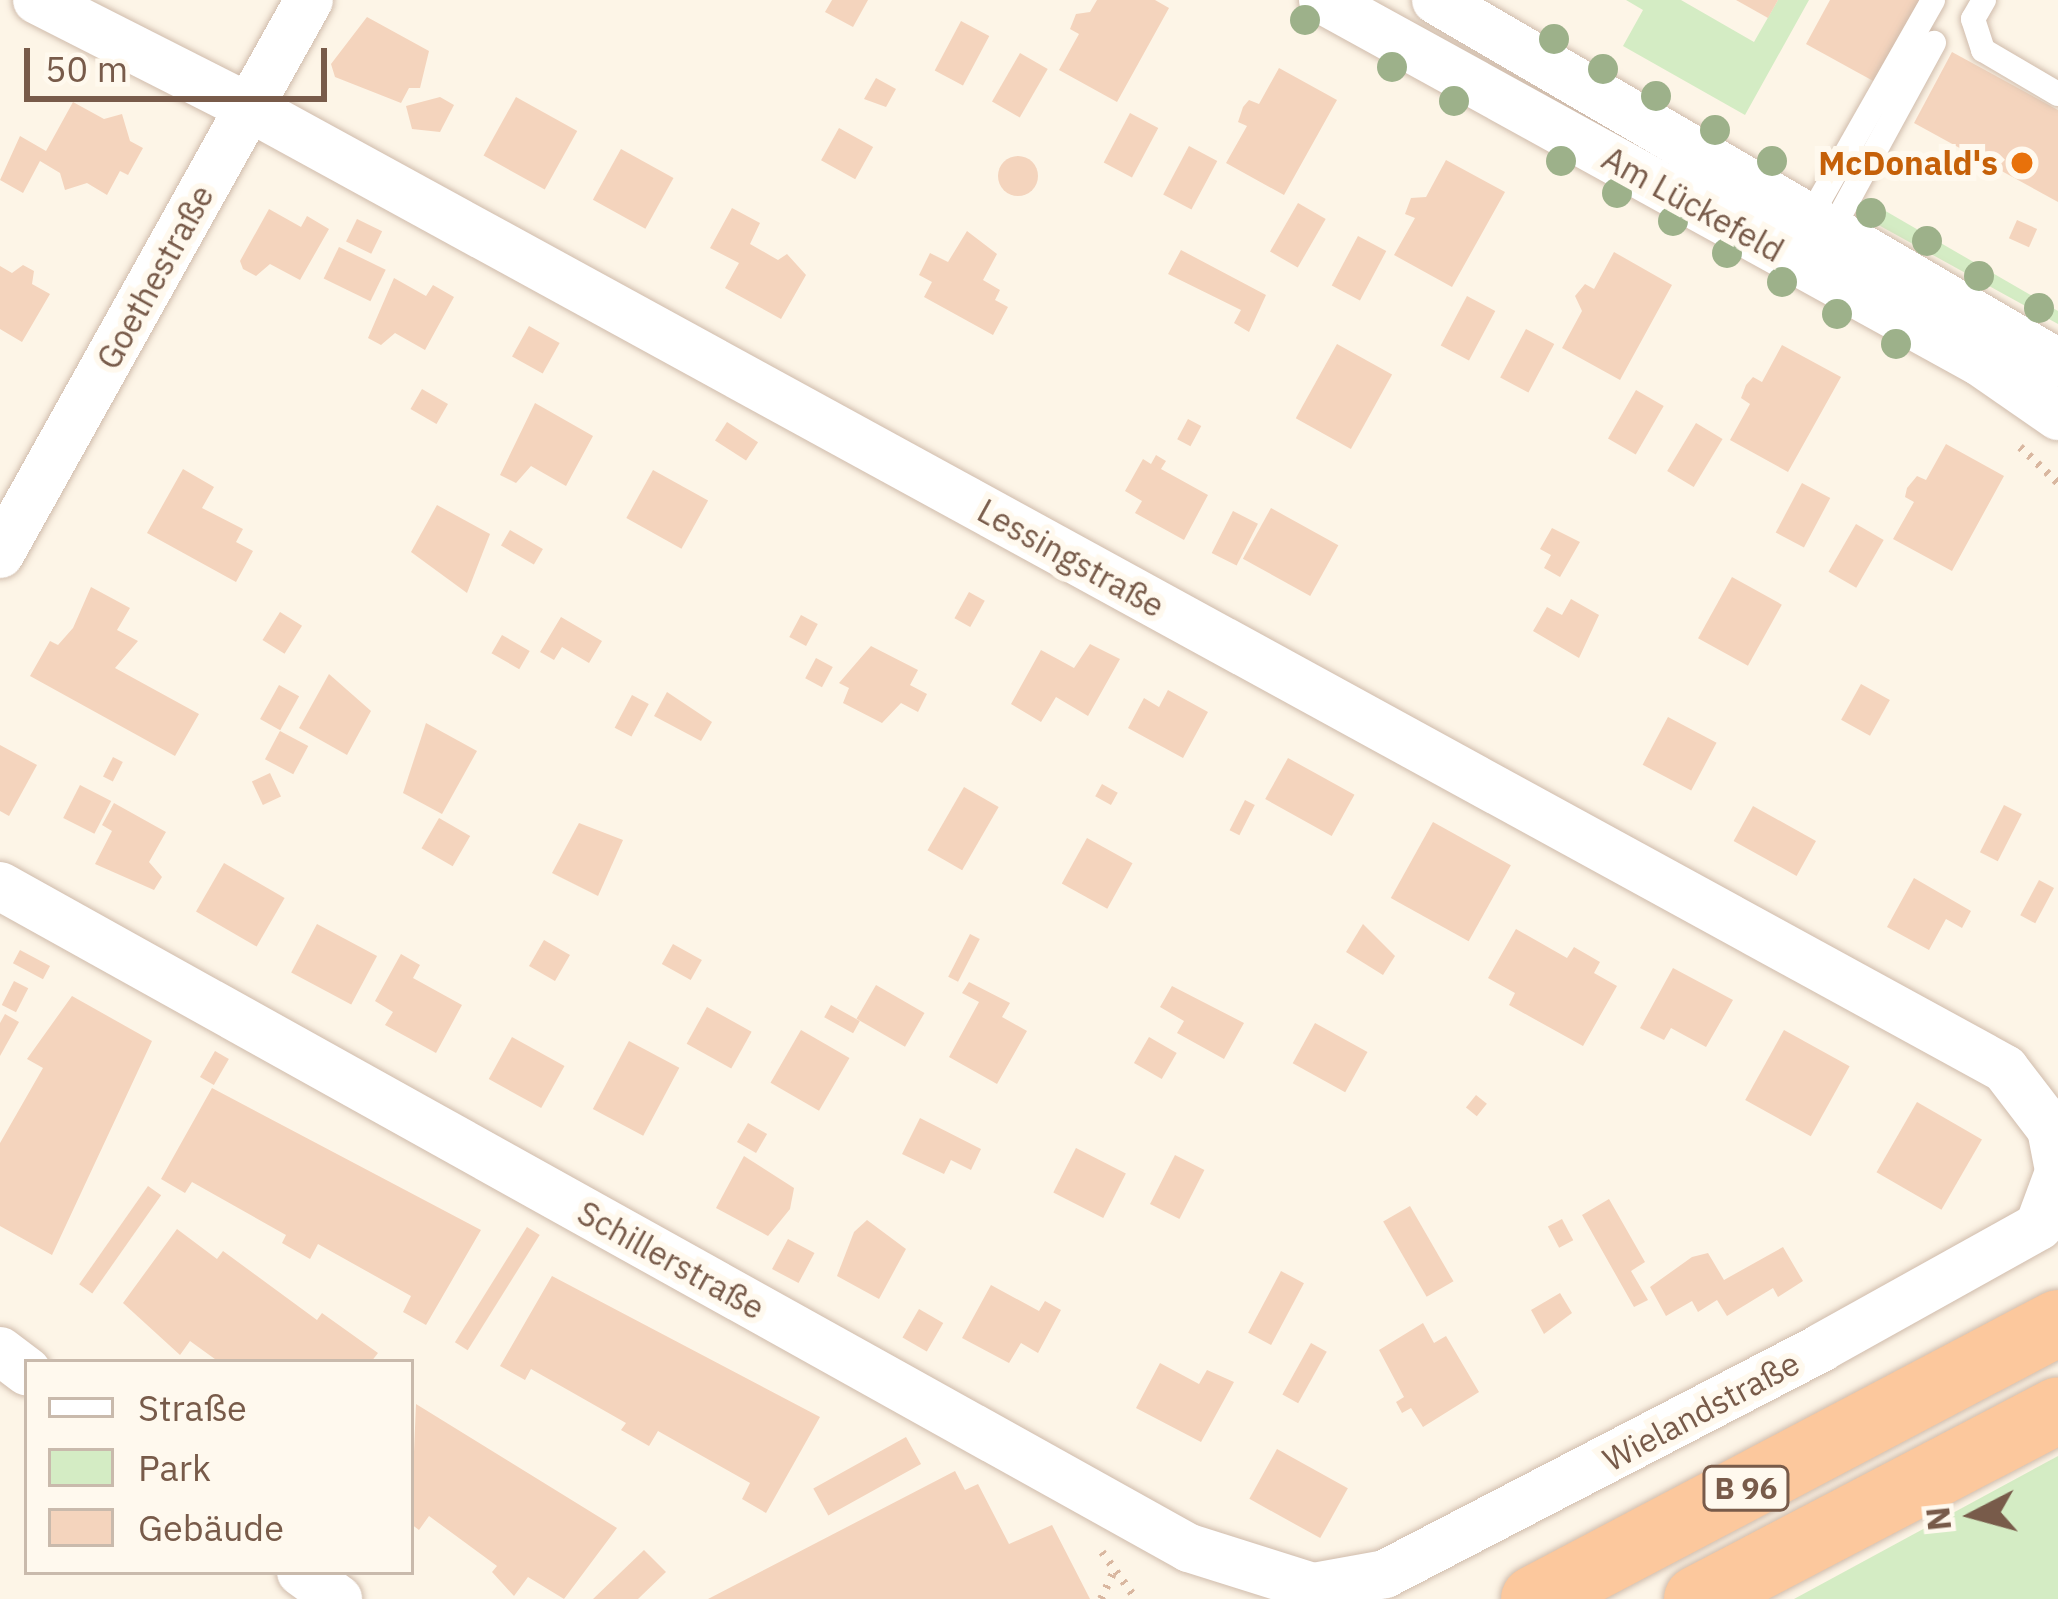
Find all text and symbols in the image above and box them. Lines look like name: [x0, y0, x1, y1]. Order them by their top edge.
scale bar: [30, 24, 333, 98]
text: 50 m: [45, 45, 128, 92]
street label: Am Lückefeld: [1595, 138, 1791, 270]
place label: McDonald's: [1818, 143, 1998, 183]
marker: McDonald's: [2009, 150, 2035, 176]
street label: Goethestraße: [88, 178, 222, 376]
street label: Lessingstraße: [971, 491, 1171, 625]
street label: Schillerstraße: [571, 1192, 771, 1328]
street label: Wielandstraße: [1596, 1343, 1806, 1479]
legend: [24, 1359, 414, 1575]
text: Straße: [138, 1384, 247, 1431]
text: Park: [138, 1444, 211, 1491]
north arrow: [1914, 1455, 2034, 1575]
road number: B 96: [1701, 1464, 1791, 1512]
text: Gebäude: [138, 1504, 284, 1551]
text: N: [1915, 1505, 1960, 1533]

